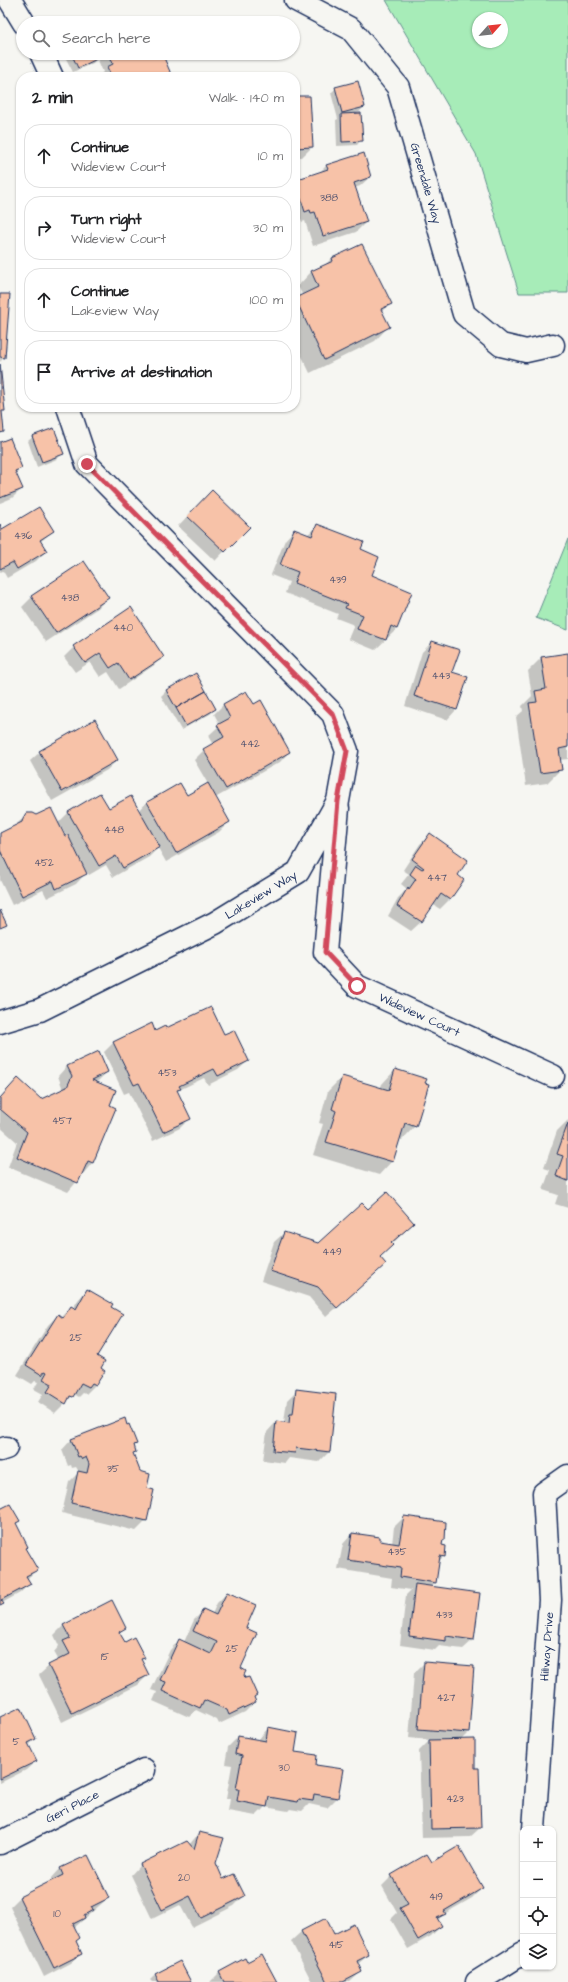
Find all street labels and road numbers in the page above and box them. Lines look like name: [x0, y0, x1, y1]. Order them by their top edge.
street label: Greendale Way: [406, 141, 445, 226]
street label: Lakeview Way: [222, 867, 301, 924]
street label: Wideview Court: [376, 989, 463, 1041]
street label: Hillway Drive: [536, 1611, 558, 1682]
street label: Geri Place: [43, 1786, 103, 1827]

